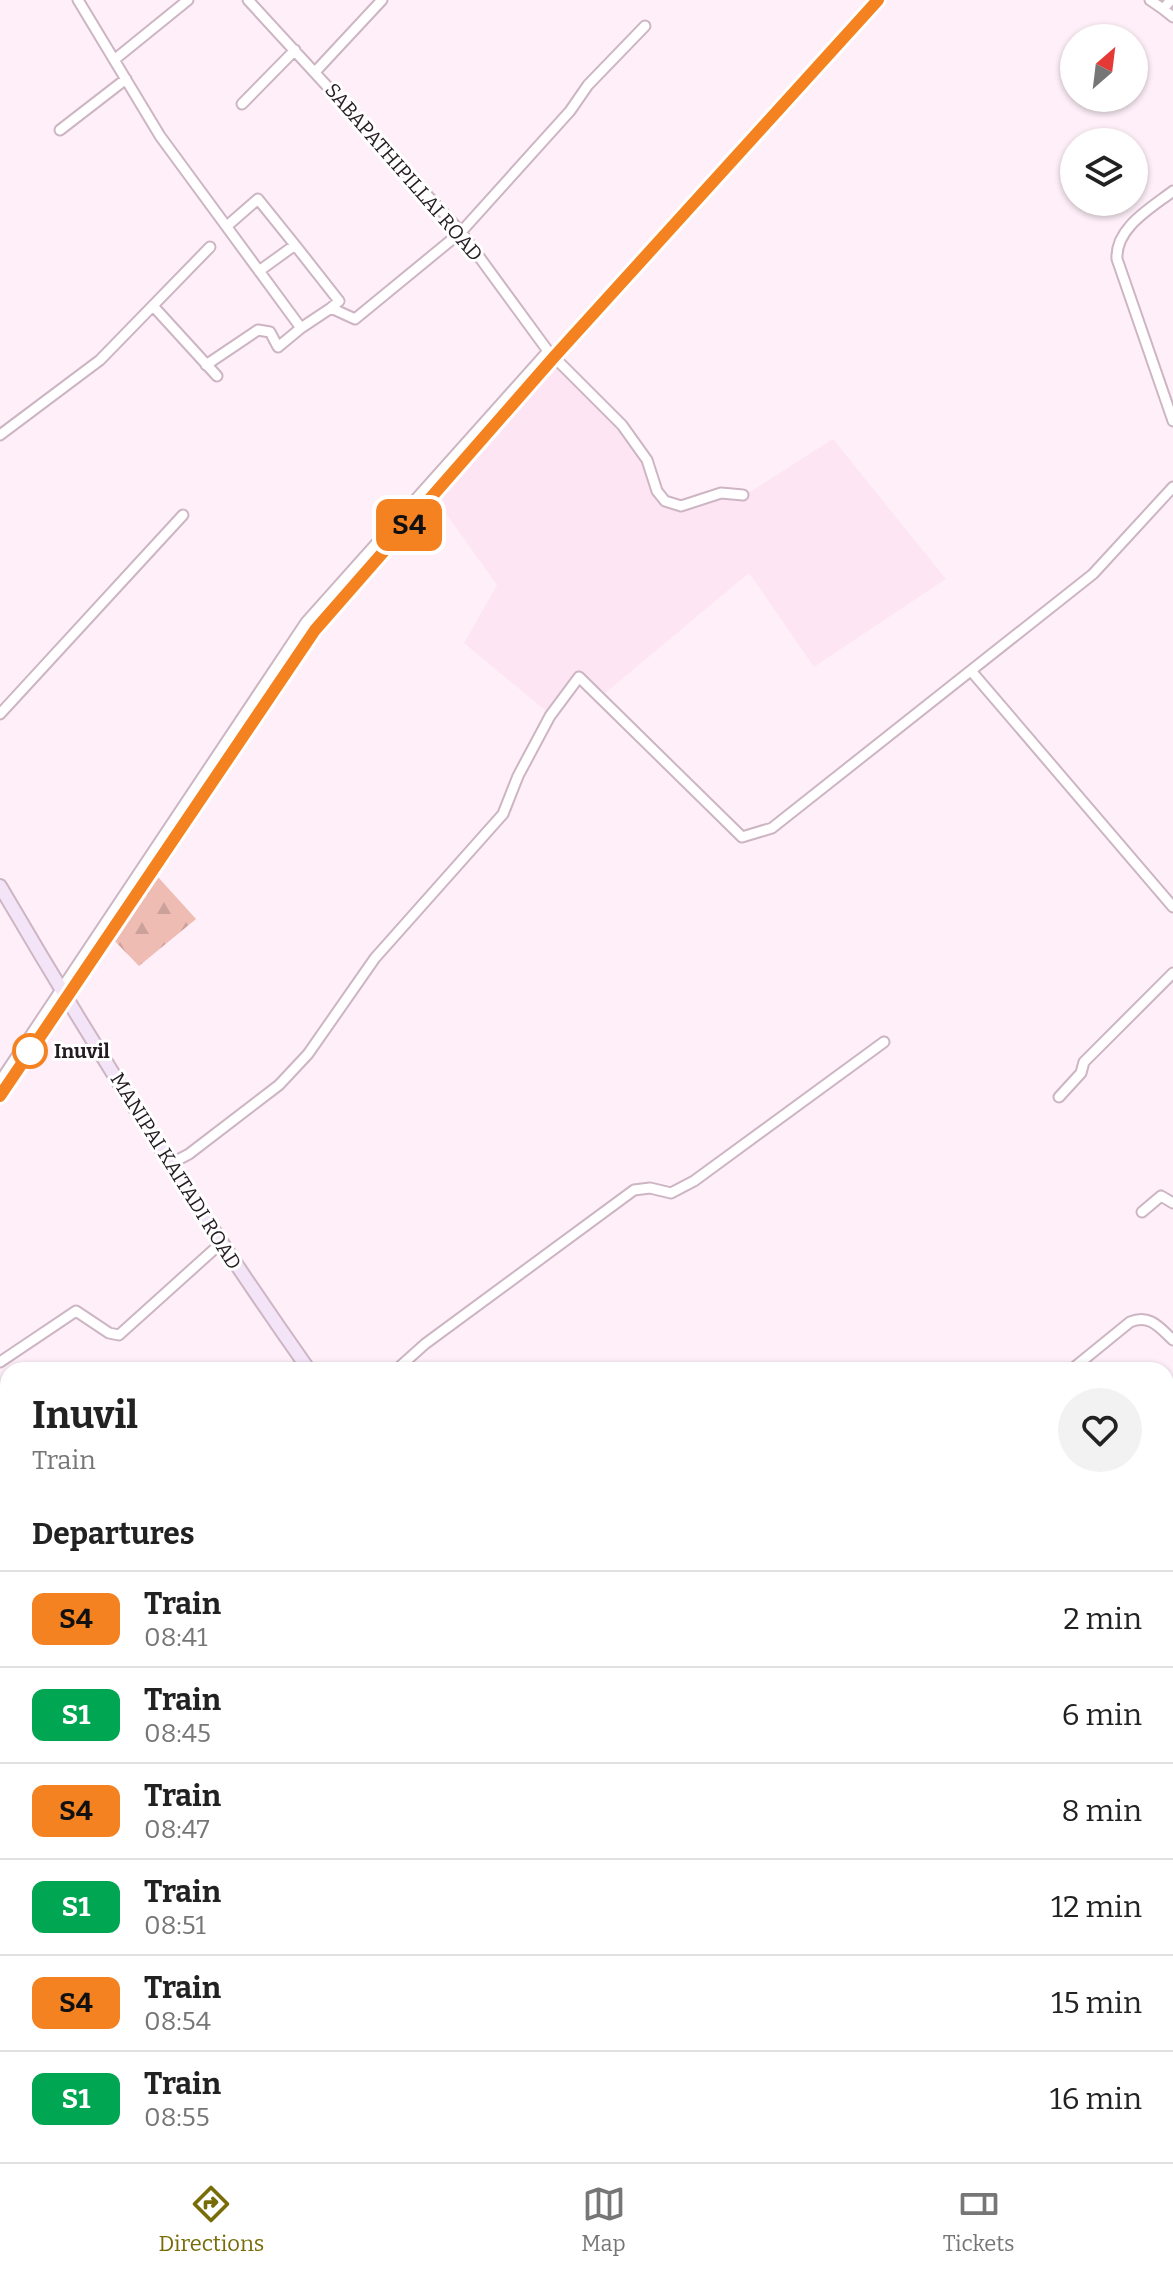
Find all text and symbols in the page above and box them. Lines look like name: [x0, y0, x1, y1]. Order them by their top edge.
north arrow: [1060, 24, 1148, 112]
map controls: [1060, 24, 1148, 216]
street label: SABAPATHIPILLAI ROAD: [320, 78, 488, 266]
button: layers: [1060, 128, 1148, 216]
line badge: S4: [373, 499, 445, 551]
text: S4: [392, 508, 426, 541]
marker: Inuvil: [13, 1034, 47, 1068]
place label: Inuvil: [54, 1039, 110, 1063]
street label: MANIPAI KAITADI ROAD: [106, 1068, 246, 1274]
button: heart: [1058, 1388, 1142, 1472]
text: Inuvil: [32, 1392, 138, 1438]
text: Train: [32, 1445, 96, 1476]
text: Departures: [32, 1516, 195, 1552]
text: Train: [144, 1586, 221, 1622]
text: 2 min: [1063, 1601, 1142, 1637]
text: S4: [59, 1602, 93, 1635]
text: 08:41: [144, 1622, 208, 1653]
text: Train: [144, 1682, 221, 1718]
text: 6 min: [1062, 1697, 1142, 1733]
text: S1: [62, 1698, 90, 1731]
text: 08:45: [144, 1718, 211, 1749]
text: Train: [144, 1778, 221, 1814]
text: 8 min: [1061, 1793, 1142, 1829]
text: S4: [59, 1794, 93, 1827]
text: 08:47: [144, 1814, 210, 1845]
text: Train: [144, 1874, 221, 1910]
text: 12 min: [1051, 1889, 1142, 1925]
text: S1: [62, 1890, 90, 1923]
text: 08:51: [144, 1910, 206, 1941]
text: Train: [144, 1970, 221, 2006]
text: 15 min: [1051, 1985, 1142, 2021]
text: S4: [59, 1986, 93, 2019]
text: 08:54: [144, 2006, 211, 2037]
text: Train: [144, 2066, 221, 2102]
text: 16 min: [1050, 2081, 1142, 2117]
text: S1: [62, 2082, 90, 2115]
text: 08:55: [144, 2102, 210, 2133]
tab: Directions: [158, 2182, 264, 2257]
tab: Map: [581, 2182, 626, 2257]
tab: Tickets: [943, 2182, 1014, 2257]

